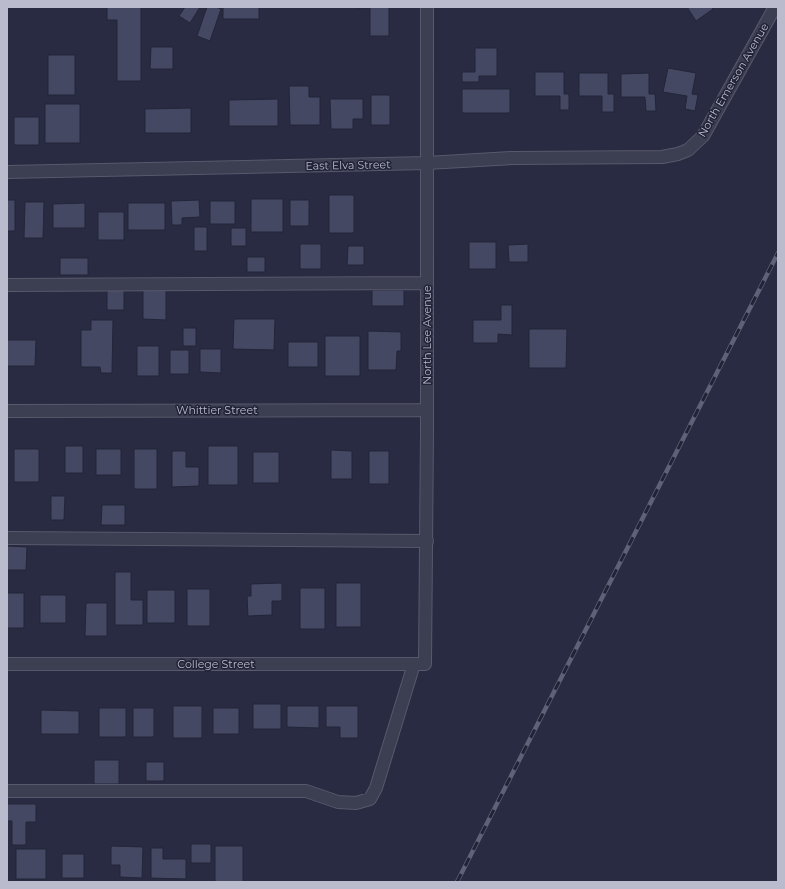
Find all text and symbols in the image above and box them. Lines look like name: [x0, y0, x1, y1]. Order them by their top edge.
street label: North Emerson Avenue: [695, 20, 772, 140]
street label: East Elva Street: [305, 157, 391, 173]
street label: North Lee Avenue: [420, 285, 434, 385]
street label: Whittier Street: [176, 403, 258, 417]
street label: College Street: [177, 657, 255, 671]

